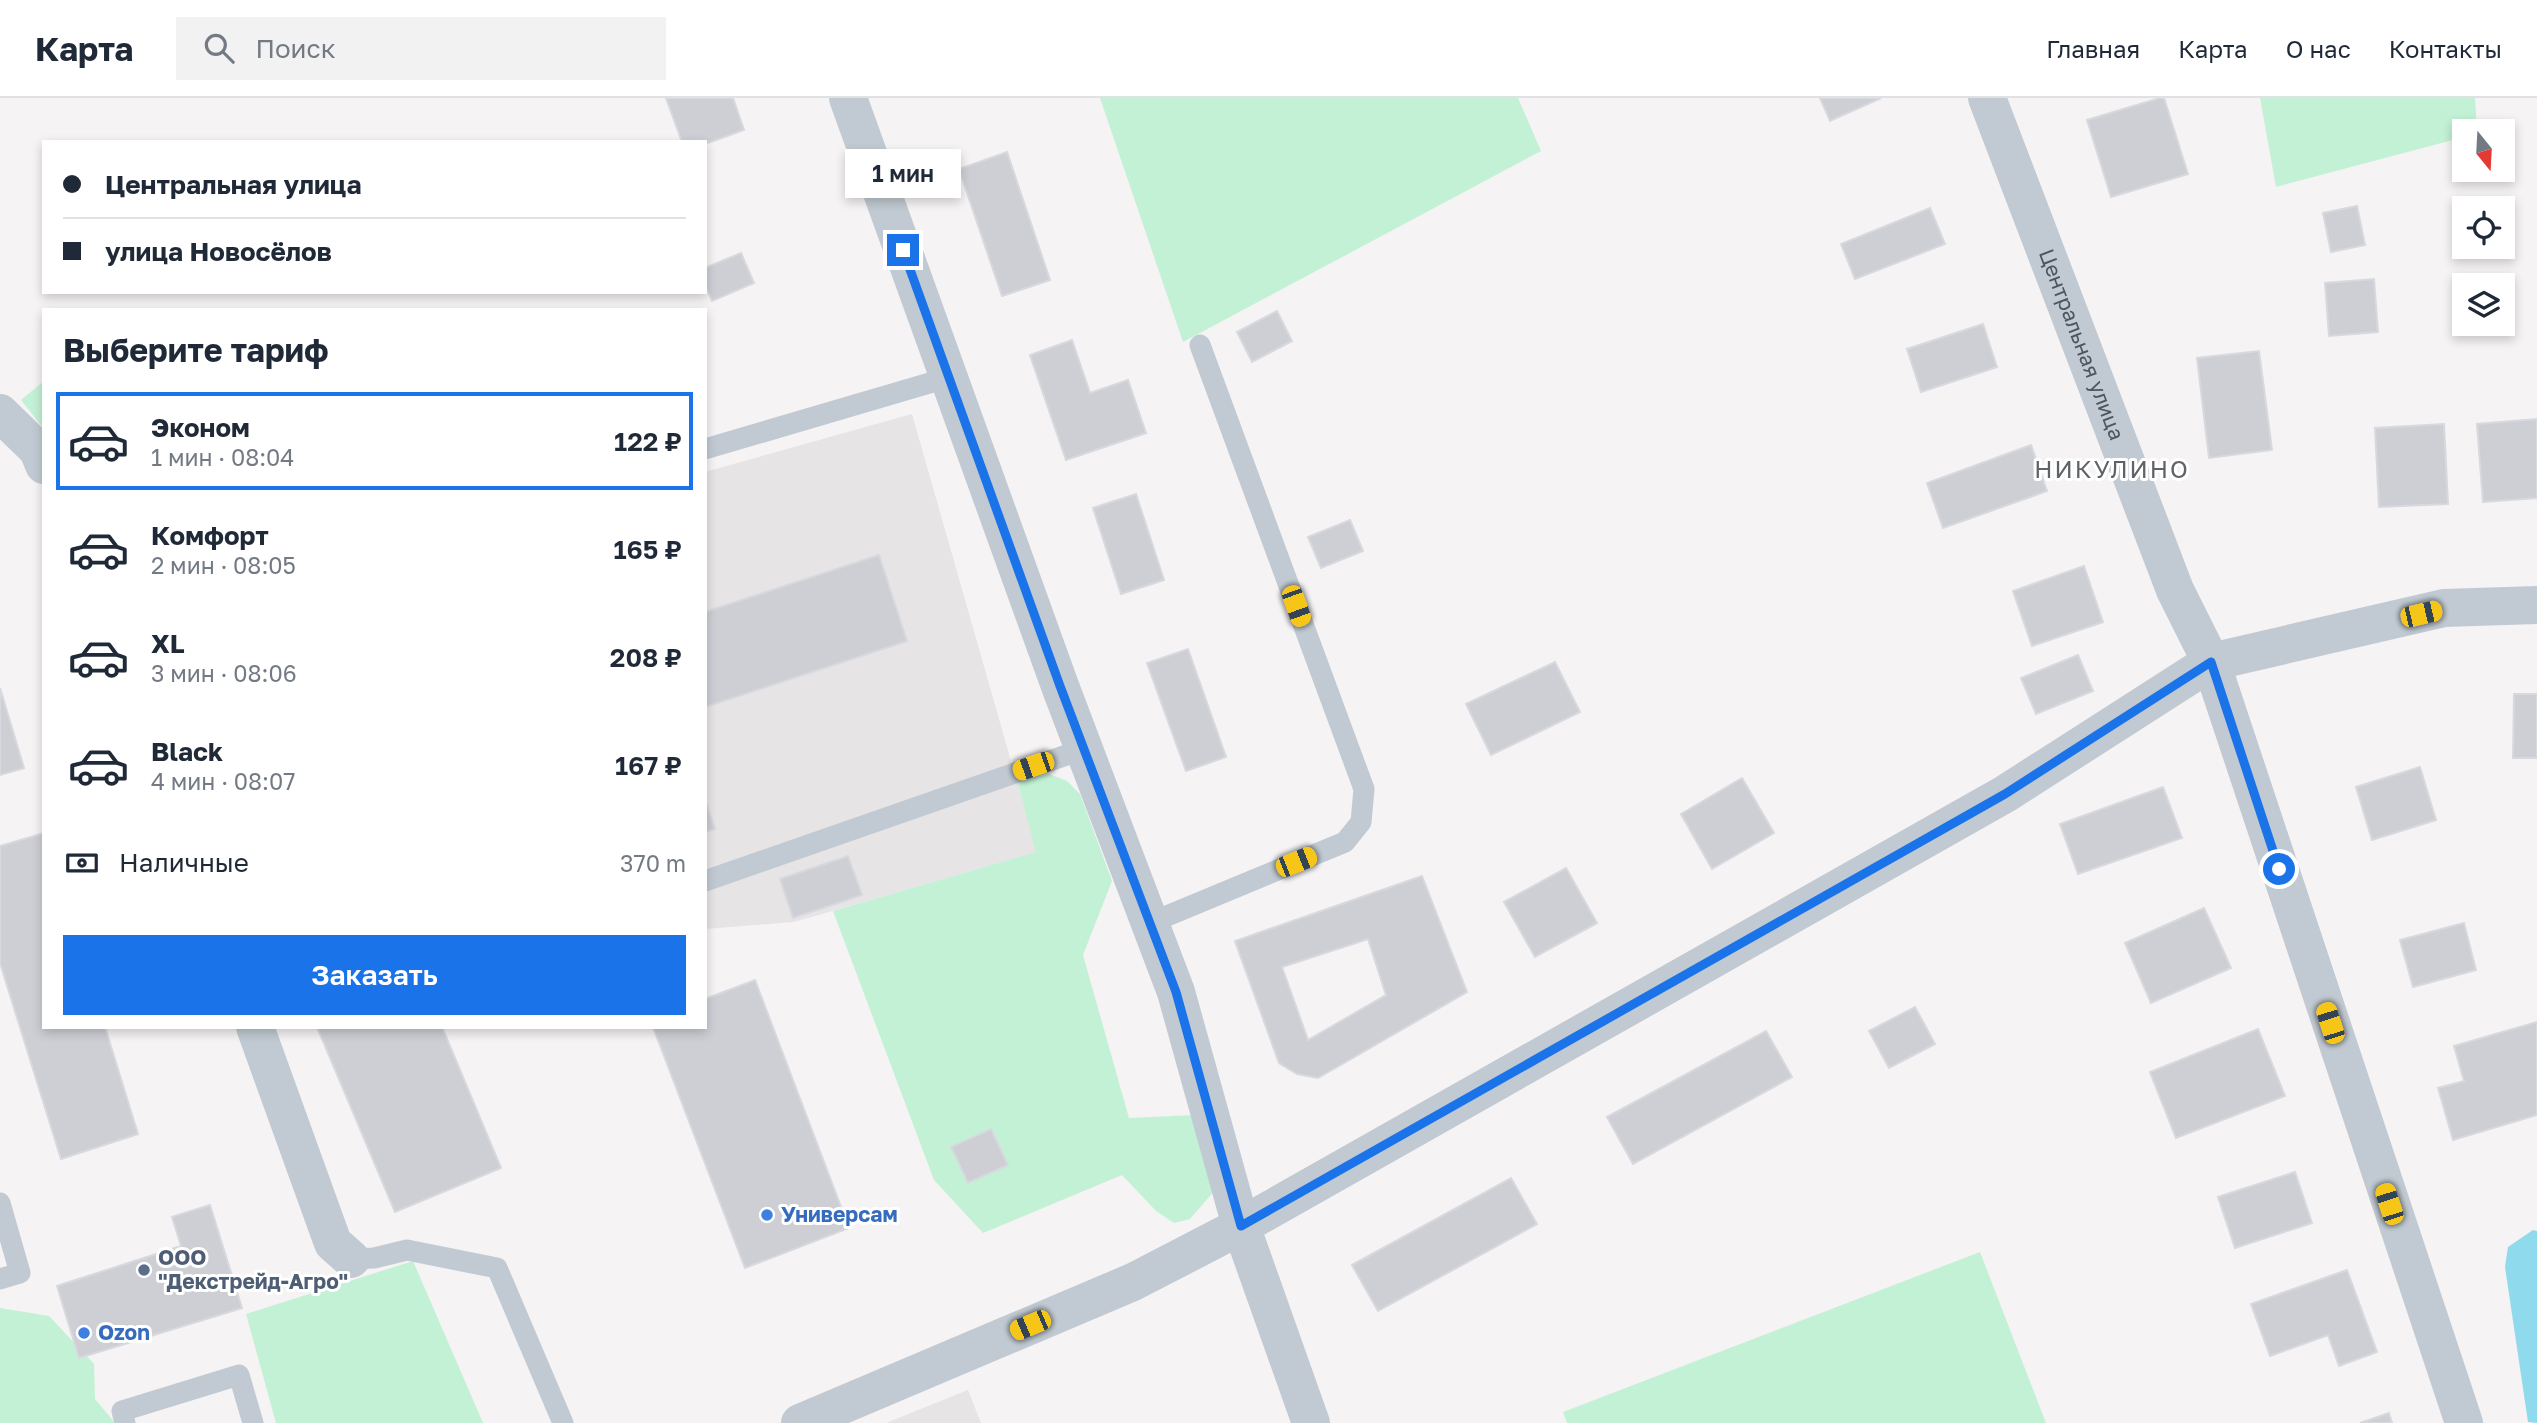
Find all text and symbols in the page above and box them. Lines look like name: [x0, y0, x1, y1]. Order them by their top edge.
search box: [176, 17, 666, 80]
text: Карта: [35, 29, 134, 68]
icon: search: [200, 29, 238, 67]
text: Поиск: [256, 33, 336, 64]
text: Главная: [2046, 34, 2140, 63]
text: Карта: [2178, 34, 2248, 63]
text: О нас: [2286, 34, 2351, 63]
text: Контакты: [2389, 34, 2502, 63]
north arrow: [2452, 119, 2515, 182]
map controls: [2452, 119, 2515, 336]
callout: 1 мин: [845, 149, 961, 198]
text: 1 мин: [872, 159, 934, 187]
text: Центральная улица: [105, 169, 361, 200]
button: locate: [2452, 196, 2515, 259]
route end: [887, 234, 919, 266]
text: улица Новосёлов: [105, 236, 332, 267]
street label: Центральная улица: [2034, 245, 2130, 444]
button: layers: [2452, 273, 2515, 336]
text: Выберите тариф: [63, 331, 329, 369]
icon: car: [67, 410, 130, 473]
text: Эконом: [151, 412, 250, 443]
text: 122 ₽: [614, 426, 682, 457]
text: 1 мин · 08:04: [151, 443, 294, 471]
district label: НИКУЛИНО: [2034, 454, 2190, 483]
icon: car: [67, 518, 130, 581]
text: Комфорт: [151, 520, 269, 551]
text: 165 ₽: [613, 534, 682, 565]
text: 2 мин · 08:05: [151, 551, 296, 579]
car: [1279, 583, 1314, 629]
car: [2399, 599, 2444, 629]
icon: car: [67, 626, 130, 689]
text: XL: [151, 628, 185, 659]
text: 208 ₽: [610, 642, 682, 673]
text: 3 мин · 08:06: [151, 659, 297, 687]
icon: car: [67, 734, 130, 797]
text: Black: [151, 736, 223, 767]
car: [1010, 749, 1057, 783]
text: 167 ₽: [615, 750, 682, 781]
text: 4 мин · 08:07: [151, 767, 295, 795]
icon: cash: [63, 844, 101, 882]
car: [1273, 844, 1320, 880]
text: Наличные: [119, 847, 249, 878]
text: 370 m: [620, 849, 686, 877]
route start: [2263, 853, 2295, 885]
button: Заказать: [63, 935, 686, 1015]
car: [2314, 1000, 2347, 1046]
car: [2373, 1181, 2406, 1227]
place label: Универсам: [781, 1201, 898, 1227]
marker: Универсам: [759, 1207, 775, 1223]
place label: ООО "Декстрейд-Агро": [158, 1244, 348, 1294]
marker: ООО "Декстрейд-Агро": [136, 1262, 152, 1278]
car: [1007, 1307, 1054, 1343]
place label: Ozon: [98, 1319, 150, 1345]
marker: Ozon: [76, 1325, 92, 1341]

